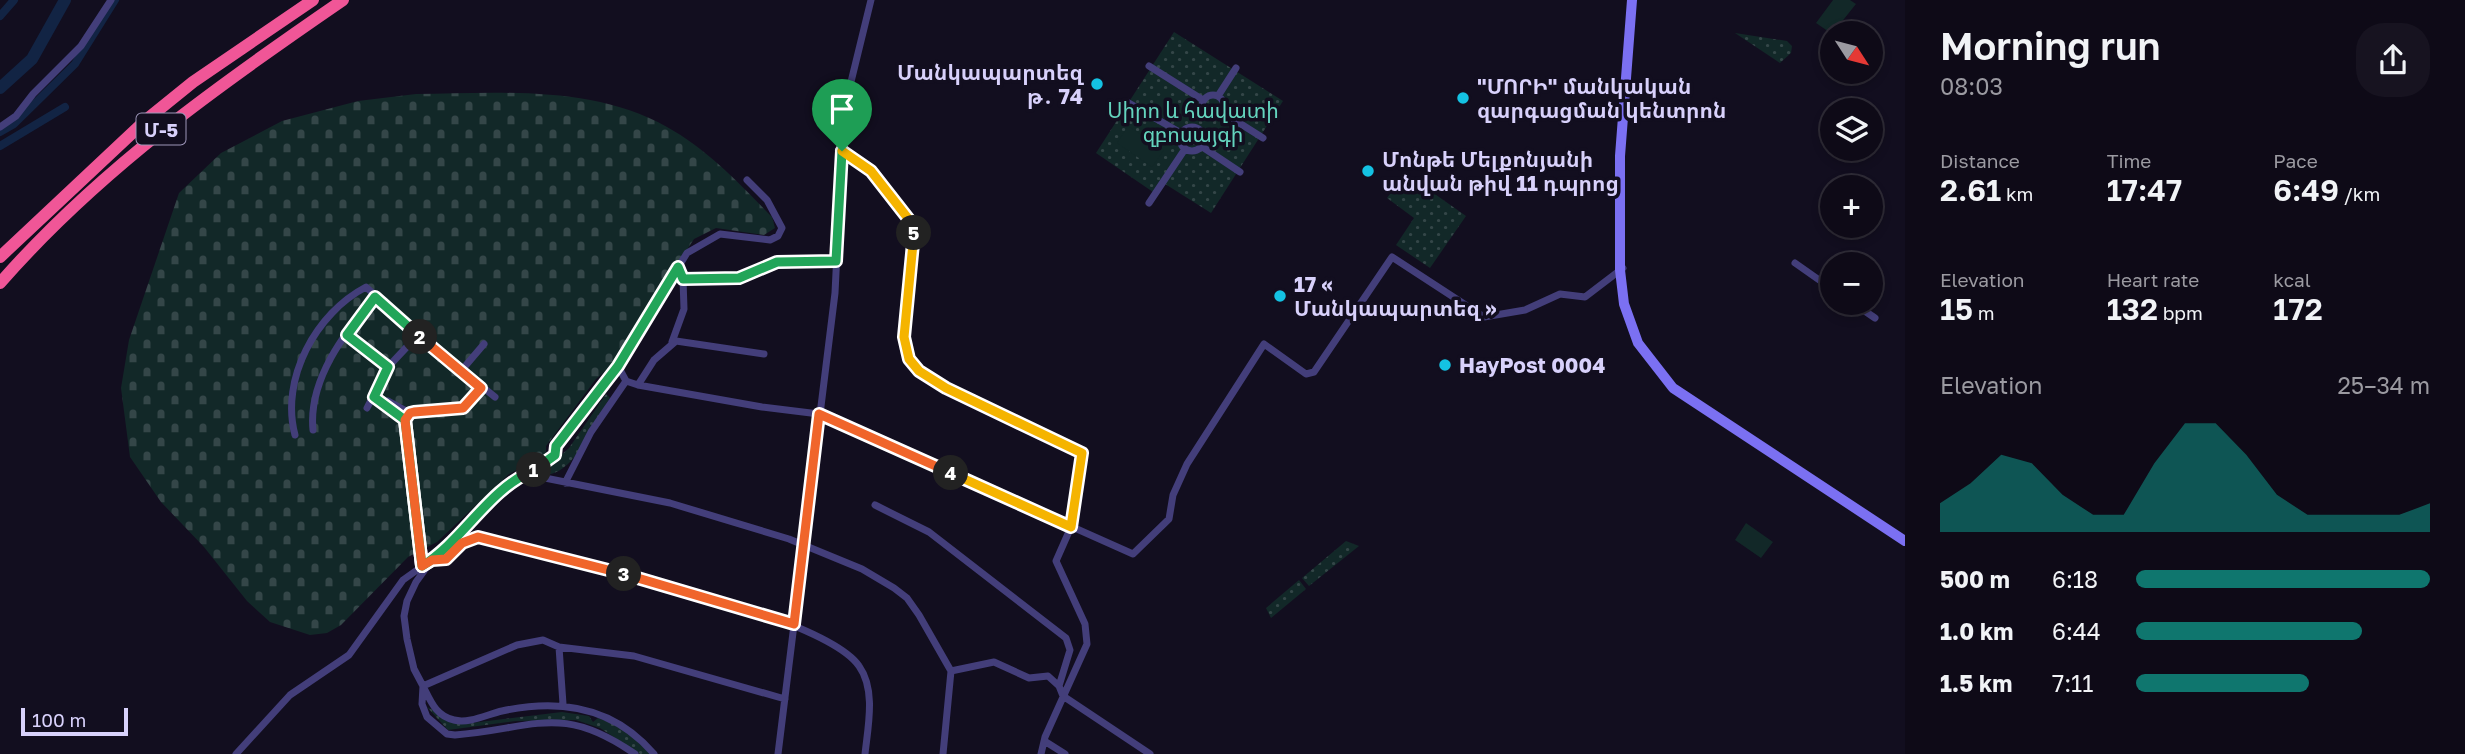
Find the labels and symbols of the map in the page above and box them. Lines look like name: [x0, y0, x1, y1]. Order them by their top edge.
north arrow: [1820, 21, 1883, 84]
place label: Մանկապարտեզ թ․ 74: [897, 59, 1084, 109]
place label: "ՄՈՐԻ" մանկական զարգացման կենտրոն: [1477, 73, 1726, 123]
marker: Մանկապարտեզ թ․ 74: [1089, 76, 1105, 92]
pin: [812, 79, 872, 151]
marker: "ՄՈՐԻ" մանկական զարգացման կենտրոն: [1455, 90, 1471, 106]
park label: Սիրո և հավատի զբոսայգի: [1107, 97, 1279, 147]
road number: Մ-5: [136, 113, 186, 144]
place label: Մոնթե Մելքոնյանի անվան թիվ 11 դպրոց: [1382, 146, 1619, 196]
marker: Մոնթե Մելքոնյանի անվան թիվ 11 դպրոց: [1360, 163, 1376, 179]
pin: 5: [897, 216, 932, 250]
place label: 17 « Մանկապարտեզ »: [1294, 271, 1497, 321]
marker: 17 « Մանկապարտեզ »: [1272, 288, 1288, 304]
pin: 2: [402, 320, 438, 354]
place label: HayPost 0004: [1459, 352, 1605, 378]
marker: HayPost 0004: [1437, 357, 1453, 373]
pin: 1: [516, 452, 552, 488]
pin: 4: [934, 456, 968, 490]
pin: 3: [606, 556, 642, 592]
scale bar: [21, 705, 128, 737]

